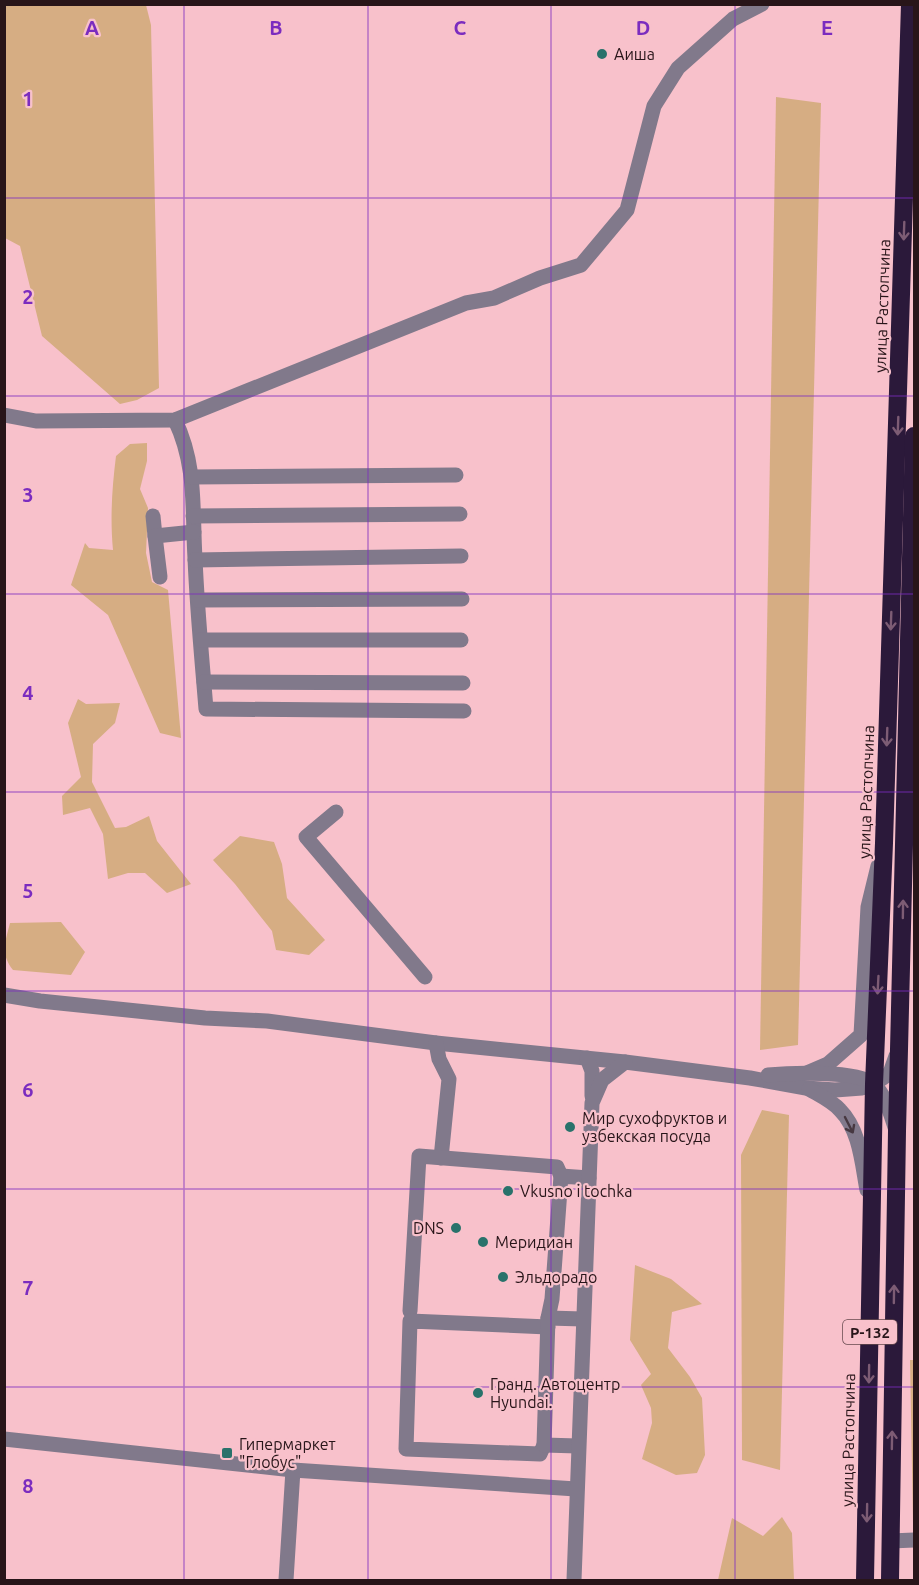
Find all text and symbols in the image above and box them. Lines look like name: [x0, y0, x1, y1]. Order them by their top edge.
text: A: [85, 16, 99, 39]
text: B: [269, 16, 283, 39]
text: C: [454, 16, 467, 39]
text: D: [636, 16, 650, 39]
text: E: [821, 16, 833, 39]
place label: Аиша: [614, 45, 655, 63]
marker: Аиша: [595, 47, 609, 61]
text: 1: [22, 87, 34, 110]
one-way arrow: [898, 220, 909, 240]
street label: улица Растопчина: [871, 239, 893, 373]
text: 2: [22, 285, 34, 308]
one-way arrow: [892, 415, 903, 435]
text: 3: [22, 483, 34, 506]
one-way arrow: [886, 610, 897, 630]
text: 4: [22, 681, 34, 704]
street label: улица Растопчина: [855, 725, 877, 859]
one-way arrow: [882, 727, 893, 747]
text: 5: [22, 879, 34, 902]
one-way arrow: [898, 900, 909, 920]
one-way arrow: [873, 975, 884, 995]
text: 6: [22, 1078, 34, 1101]
place label: Мир сухофруктов и узбекская посуда: [582, 1109, 727, 1145]
one-way arrow: [844, 1116, 856, 1134]
marker: Мир сухофруктов и узбекская посуда: [563, 1120, 577, 1134]
place label: Vkusno i tochka: [520, 1182, 633, 1200]
marker: Vkusno i tochka: [501, 1184, 515, 1198]
place label: DNS: [413, 1219, 444, 1237]
marker: DNS: [449, 1221, 463, 1235]
place label: Меридиан: [495, 1233, 573, 1251]
marker: Меридиан: [476, 1235, 490, 1249]
place label: Эльдорадо: [515, 1268, 597, 1286]
marker: Эльдорадо: [496, 1270, 510, 1284]
text: 7: [22, 1276, 34, 1299]
one-way arrow: [888, 1284, 900, 1304]
road number: Р-132: [843, 1320, 897, 1344]
one-way arrow: [863, 1363, 875, 1383]
street label: улица Растопчина: [838, 1373, 858, 1507]
place label: Гранд. Автоцентр Hyundai.: [490, 1375, 620, 1411]
marker: Гранд. Автоцентр Hyundai.: [471, 1386, 485, 1400]
one-way arrow: [886, 1431, 898, 1451]
place label: Гипермаркет "Глобус": [239, 1435, 336, 1471]
marker: Гипермаркет "Глобус": [220, 1446, 234, 1460]
text: 8: [22, 1474, 34, 1497]
one-way arrow: [861, 1502, 872, 1522]

